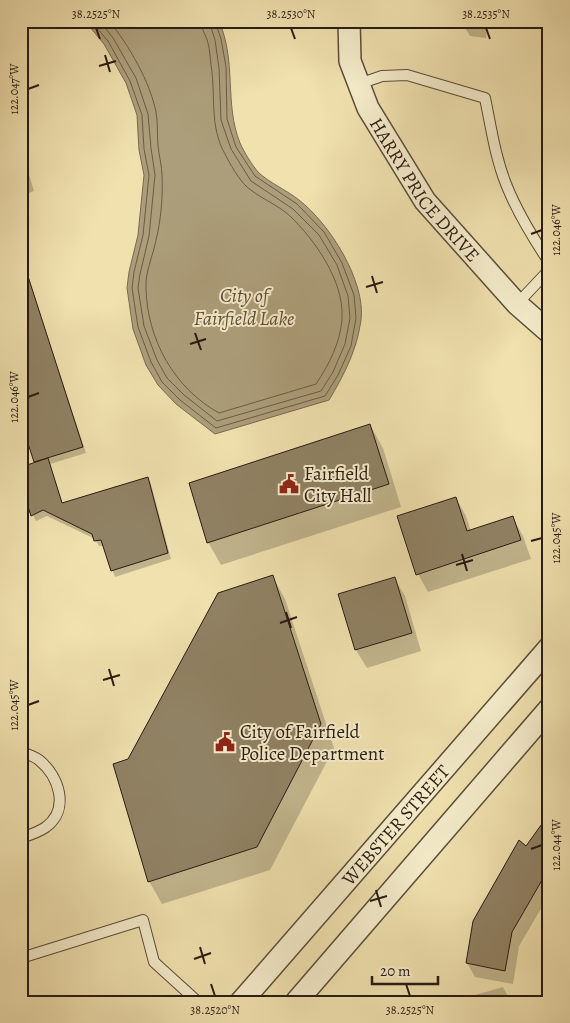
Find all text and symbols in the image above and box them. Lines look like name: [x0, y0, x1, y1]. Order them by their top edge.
text: 38.2525°N: [72, 6, 121, 22]
text: 38.2530°N: [267, 6, 316, 22]
text: 38.2535°N: [462, 6, 510, 22]
text: 122.047°W: [6, 63, 22, 114]
street label: HARRY PRICE DRIVE: [363, 113, 485, 268]
text: 122.046°W: [548, 204, 564, 256]
water label: City of Fairfield Lake: [194, 282, 294, 332]
text: 122.046°W: [6, 371, 22, 423]
place label: Fairfield City Hall: [304, 461, 372, 509]
public building icon: Fairfield City Hall: [278, 473, 300, 495]
text: 122.045°W: [548, 512, 564, 563]
text: 122.045°W: [6, 679, 22, 730]
place label: City of Fairfield Police Department: [240, 719, 384, 767]
public building icon: City of Fairfield Police Department: [214, 731, 236, 753]
street label: WEBSTER STREET: [336, 759, 456, 892]
text: 122.044°W: [548, 819, 564, 871]
scale bar: [372, 953, 439, 985]
text: 20 m: [380, 961, 411, 981]
text: 38.2520°N: [190, 1002, 240, 1018]
text: 38.2525°N: [386, 1002, 435, 1018]

